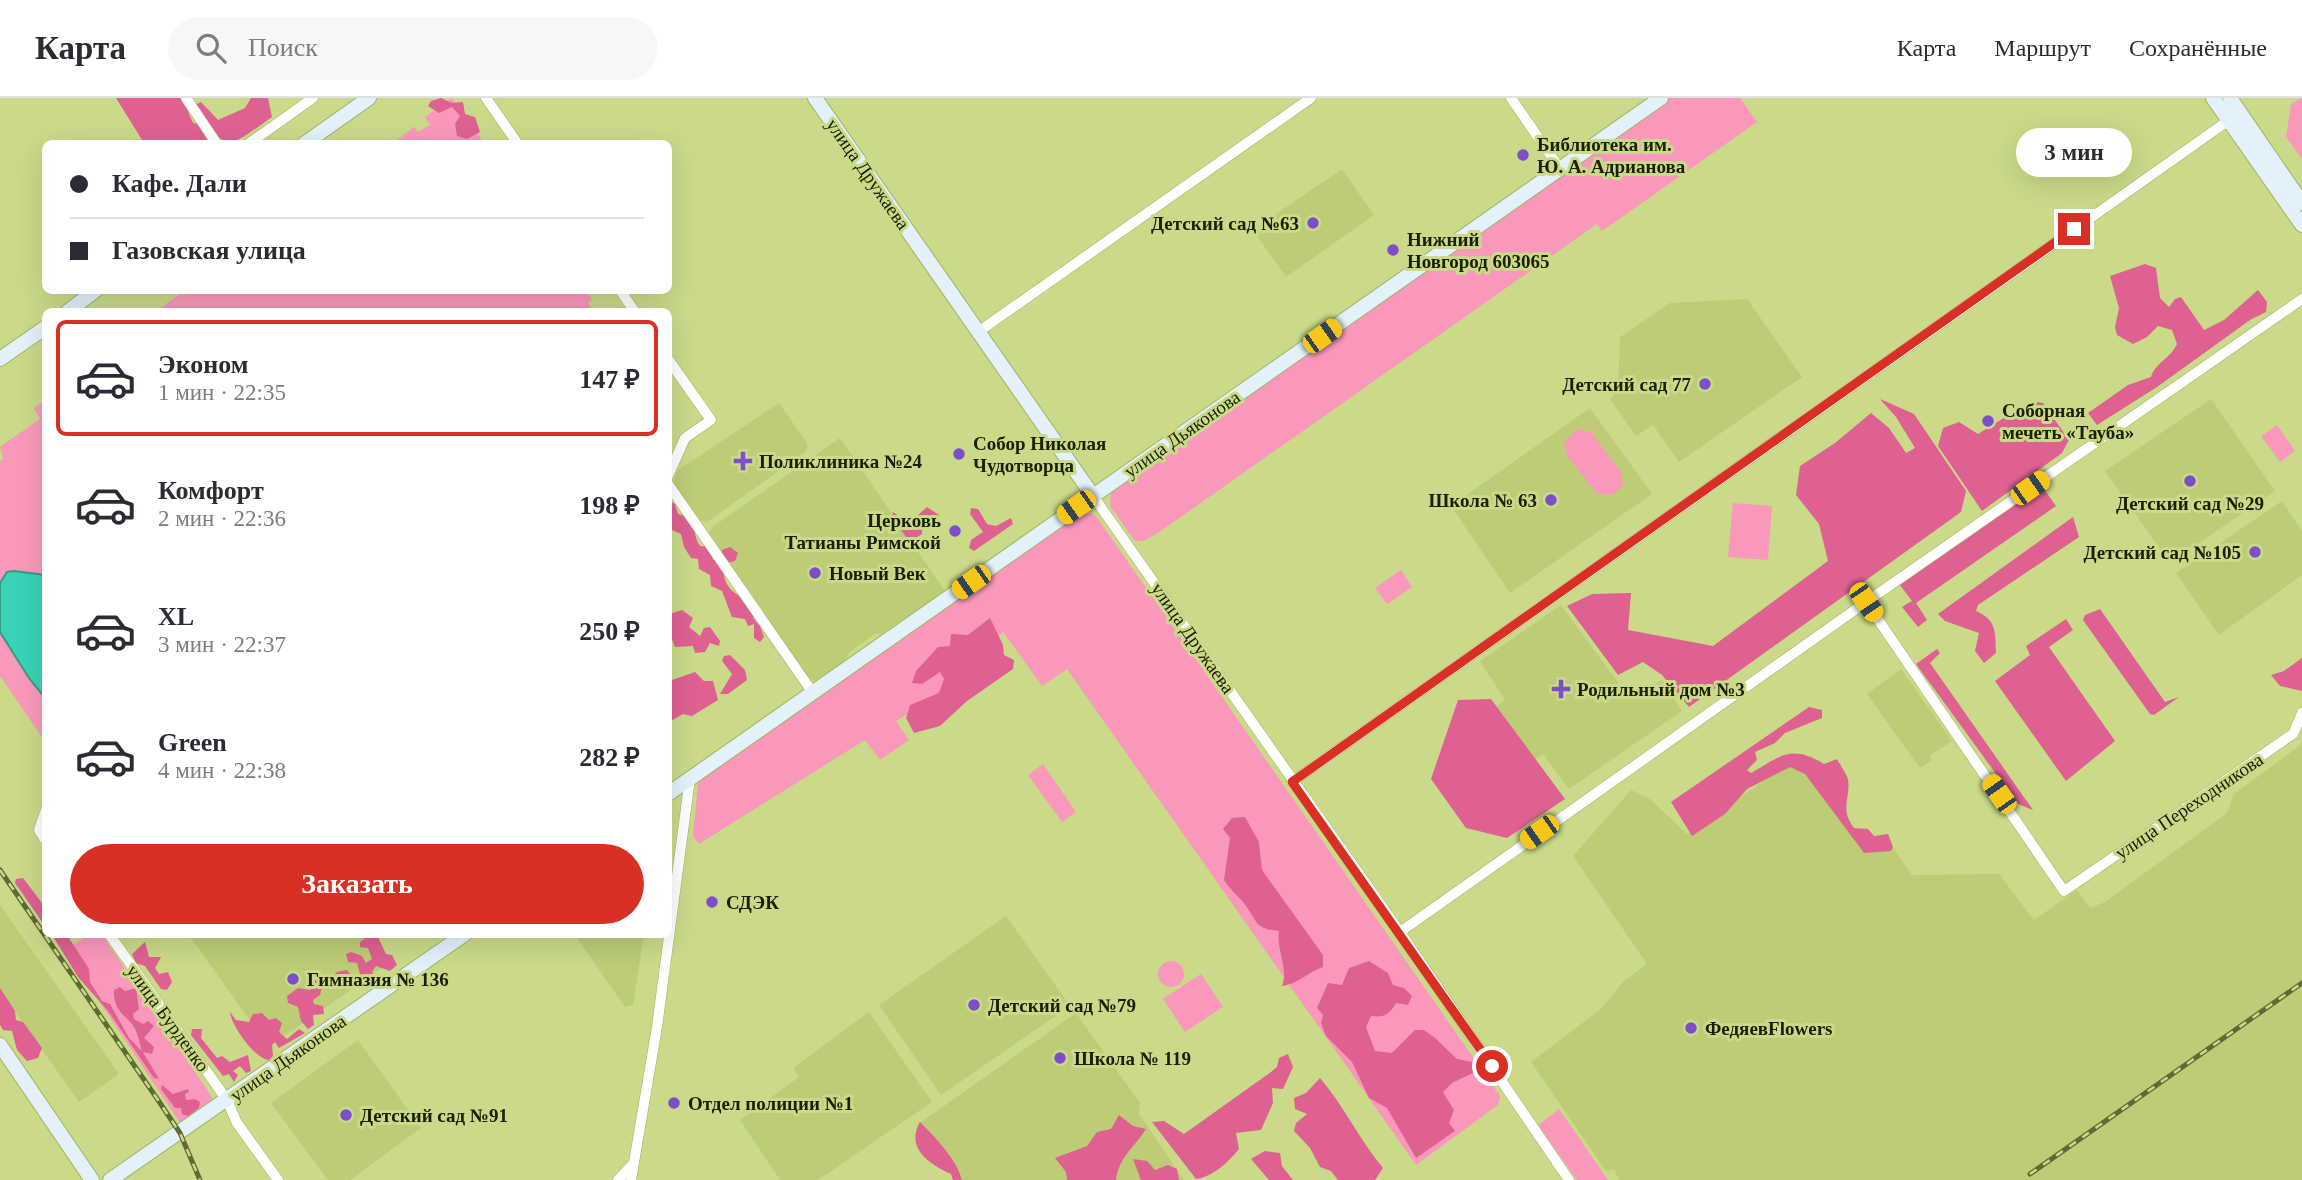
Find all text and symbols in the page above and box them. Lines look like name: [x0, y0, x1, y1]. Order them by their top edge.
search box: [168, 17, 658, 80]
icon: search: [192, 29, 230, 67]
text: Карта: [35, 30, 126, 66]
text: Поиск: [248, 33, 318, 62]
text: Карта: [1897, 35, 1956, 61]
text: Маршрут: [1994, 35, 2091, 61]
text: Сохранённые: [2129, 35, 2267, 61]
street label: улица Дружаева: [822, 115, 914, 234]
callout: 3 мин: [2016, 128, 2132, 176]
place label: Библиотека им. Ю. А. Адрианова: [1537, 134, 1686, 177]
text: 3 мин: [2044, 140, 2104, 165]
marker: Библиотека им. Ю. А. Адрианова: [1515, 147, 1531, 163]
text: Кафе. Дали: [112, 169, 247, 198]
place label: Детский сад №63: [1151, 213, 1299, 234]
route end: [2058, 213, 2090, 245]
marker: Детский сад №63: [1305, 215, 1321, 231]
place label: Нижний Новгород 603065: [1407, 229, 1550, 272]
text: Газовская улица: [112, 236, 306, 265]
marker: Нижний Новгород 603065: [1385, 242, 1401, 258]
car: [1299, 315, 1346, 357]
icon: car: [74, 347, 137, 410]
text: Эконом: [158, 350, 248, 379]
text: 147 ₽: [579, 365, 640, 394]
place label: Детский сад 77: [1562, 374, 1691, 395]
marker: Детский сад 77: [1697, 376, 1713, 392]
text: 1 мин · 22:35: [158, 380, 286, 405]
street label: улица Дьяконова: [1120, 386, 1244, 482]
place label: Соборная мечеть «Тауба»: [2002, 400, 2134, 443]
marker: Соборная мечеть «Тауба»: [1980, 413, 1996, 429]
place label: Собор Николая Чудотворца: [973, 433, 1106, 476]
marker: Собор Николая Чудотворца: [951, 446, 967, 462]
marker: Поликлиника №24: [733, 451, 753, 471]
place label: Поликлиника №24: [759, 451, 923, 472]
car: [2007, 467, 2054, 509]
icon: car: [74, 473, 137, 536]
marker: Детский сад №29: [2182, 473, 2198, 489]
text: Комфорт: [158, 476, 264, 505]
car: [1053, 486, 1100, 528]
place label: Школа № 63: [1428, 490, 1537, 511]
text: 198 ₽: [579, 491, 640, 520]
marker: Школа № 63: [1543, 492, 1559, 508]
place label: Детский сад №29: [2116, 493, 2264, 514]
text: 2 мин · 22:36: [158, 506, 286, 531]
place label: Церковь Татианы Римской: [784, 510, 941, 553]
marker: Церковь Татианы Римской: [947, 523, 963, 539]
place label: Детский сад №105: [2084, 542, 2241, 563]
marker: Детский сад №105: [2247, 544, 2263, 560]
car: [948, 561, 995, 603]
place label: Новый Век: [829, 563, 926, 584]
marker: Новый Век: [807, 565, 823, 581]
street label: улица Дружаева: [1147, 579, 1239, 698]
car: [1846, 579, 1887, 625]
icon: car: [74, 599, 137, 662]
text: XL: [158, 602, 194, 631]
text: 250 ₽: [579, 617, 640, 646]
text: 3 мин · 22:37: [158, 632, 286, 657]
marker: Родильный дом №3: [1551, 679, 1571, 699]
place label: Родильный дом №3: [1577, 679, 1745, 700]
icon: car: [74, 725, 137, 788]
text: Green: [158, 728, 227, 757]
text: 282 ₽: [579, 743, 640, 772]
street label: улица Переходникова: [2111, 748, 2268, 863]
text: 4 мин · 22:38: [158, 758, 286, 783]
car: [1979, 771, 2020, 817]
car: [1516, 811, 1563, 853]
button: Заказать: [70, 844, 644, 924]
place label: СДЭК: [726, 892, 779, 913]
marker: СДЭК: [704, 894, 720, 910]
street label: улица Бурденко: [122, 960, 214, 1076]
place label: Гимназия № 136: [307, 969, 449, 990]
marker: Гимназия № 136: [285, 971, 301, 987]
place label: Детский сад №79: [988, 995, 1136, 1016]
marker: Детский сад №79: [966, 997, 982, 1013]
street label: улица Дьяконова: [226, 1010, 350, 1106]
place label: ФедяевFlowers: [1705, 1018, 1832, 1039]
marker: ФедяевFlowers: [1683, 1020, 1699, 1036]
place label: Школа № 119: [1074, 1048, 1191, 1069]
marker: Школа № 119: [1052, 1050, 1068, 1066]
route start: [1476, 1050, 1508, 1082]
place label: Отдел полиции №1: [688, 1093, 853, 1114]
marker: Отдел полиции №1: [666, 1095, 682, 1111]
place label: Детский сад №91: [360, 1105, 508, 1126]
marker: Детский сад №91: [338, 1107, 354, 1123]

